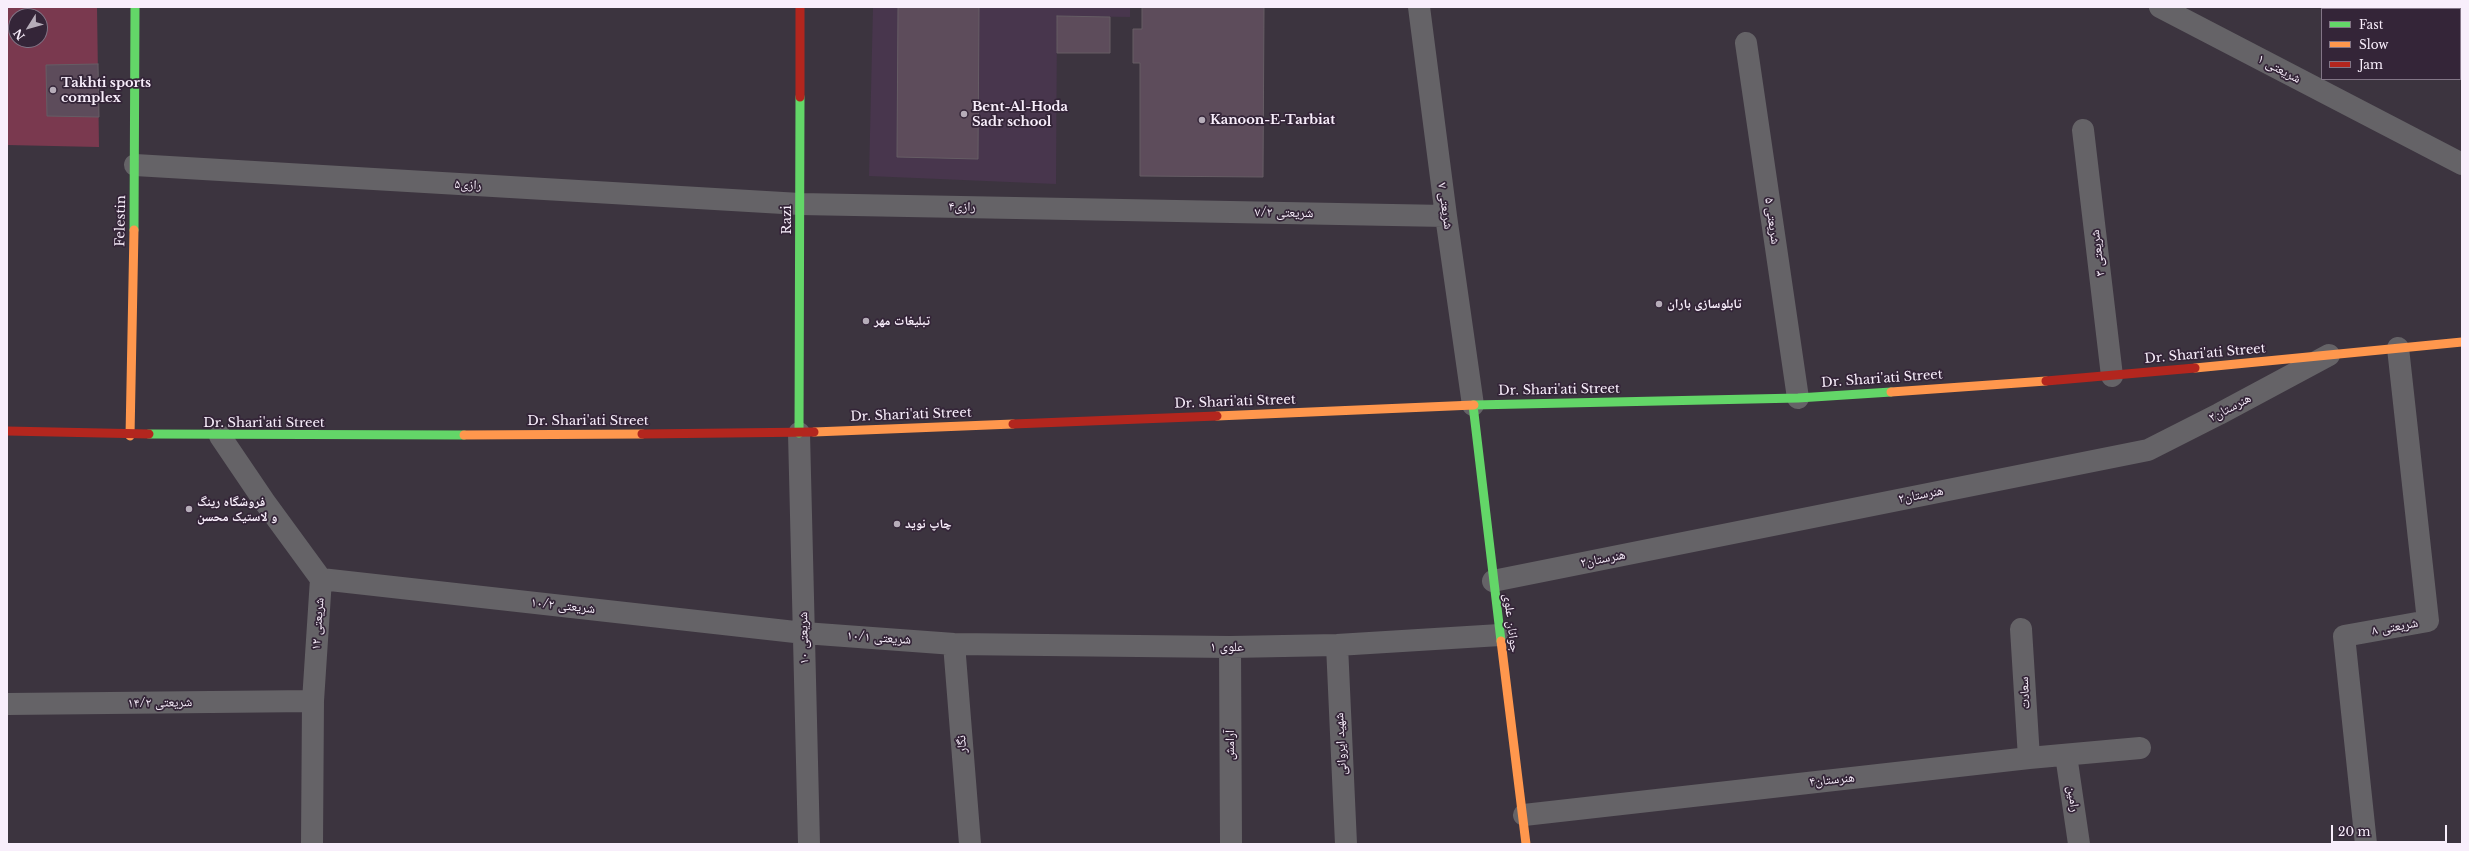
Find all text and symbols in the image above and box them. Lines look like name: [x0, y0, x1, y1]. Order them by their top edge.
north arrow: [8, 8, 48, 48]
legend: [2321, 8, 2461, 80]
text: Fast: [2359, 17, 2383, 32]
text: N: [11, 26, 28, 43]
text: Slow: [2359, 37, 2388, 52]
street label: شریعتی ۱: [2255, 51, 2303, 87]
text: Jam: [2359, 57, 2383, 72]
place label: Takhti sports complex: [61, 75, 151, 106]
marker: Takhti sports complex: [48, 85, 58, 95]
place label: Bent-Al-Hoda Sadr school: [972, 99, 1068, 130]
marker: Bent-Al-Hoda Sadr school: [959, 109, 969, 119]
place label: Kanoon-E-Tarbiat: [1210, 112, 1335, 128]
marker: Kanoon-E-Tarbiat: [1197, 115, 1207, 125]
street label: رازی۵: [454, 177, 482, 193]
street label: ۷ شریعتی: [1434, 182, 1456, 230]
street label: Felestin: [113, 195, 129, 247]
street label: شریعتی ۵: [1761, 197, 1783, 245]
street label: رازی۴: [948, 199, 976, 215]
street label: Razi: [779, 205, 795, 235]
street label: شریعتی ۷/۲: [1255, 205, 1313, 221]
street label: شریعتی ۳: [2087, 229, 2109, 277]
place label: تابلوسازی باران: [1667, 296, 1742, 312]
marker: تابلوسازی باران: [1654, 299, 1664, 309]
place label: تبلیغات مهر: [874, 313, 930, 329]
marker: تبلیغات مهر: [861, 316, 871, 326]
street label: Dr. Shari'ati Street: [2144, 341, 2266, 367]
street label: Dr. Shari'ati Street: [1821, 367, 1943, 391]
street label: Dr. Shari'ati Street: [1498, 381, 1620, 399]
street label: هنرستان۲: [2206, 390, 2254, 426]
street label: Dr. Shari'ati Street: [1174, 392, 1296, 412]
street label: Dr. Shari'ati Street: [850, 405, 972, 425]
street label: Dr. Shari'ati Street: [527, 413, 649, 429]
street label: Dr. Shari'ati Street: [203, 415, 325, 431]
street label: هنرستان۲: [1897, 483, 1945, 507]
place label: فروشگاه رینگ و لاستیک محسن: [197, 494, 277, 525]
marker: فروشگاه رینگ و لاستیک محسن: [184, 504, 194, 514]
place label: چاپ نوید: [905, 516, 952, 532]
marker: چاپ نوید: [892, 519, 902, 529]
street label: هنرستان۲: [1579, 547, 1627, 571]
street label: جوانان علوی: [1500, 593, 1522, 653]
street label: شریعتی ۱۰/۲: [530, 595, 596, 617]
street label: شریعتی ۱۲: [308, 597, 328, 651]
street label: شریعتی ۱۰: [796, 612, 812, 664]
street label: شریعتی ۸: [2371, 615, 2419, 639]
street label: شریعتی ۱۰/۱: [846, 628, 912, 648]
street label: علوی ۱: [1210, 639, 1244, 655]
street label: سعادت: [2016, 676, 2034, 710]
street label: شریعتی ۱۴/۲: [128, 695, 192, 711]
street label: شهید ایروانی: [1332, 712, 1350, 776]
street label: آرامش: [1222, 730, 1238, 760]
street label: نگار: [954, 735, 970, 753]
street label: هنرستان۴: [1808, 770, 1856, 790]
street label: رامین: [2063, 785, 2083, 813]
scale bar: [2333, 817, 2449, 843]
text: 20 m: [2338, 824, 2370, 839]

